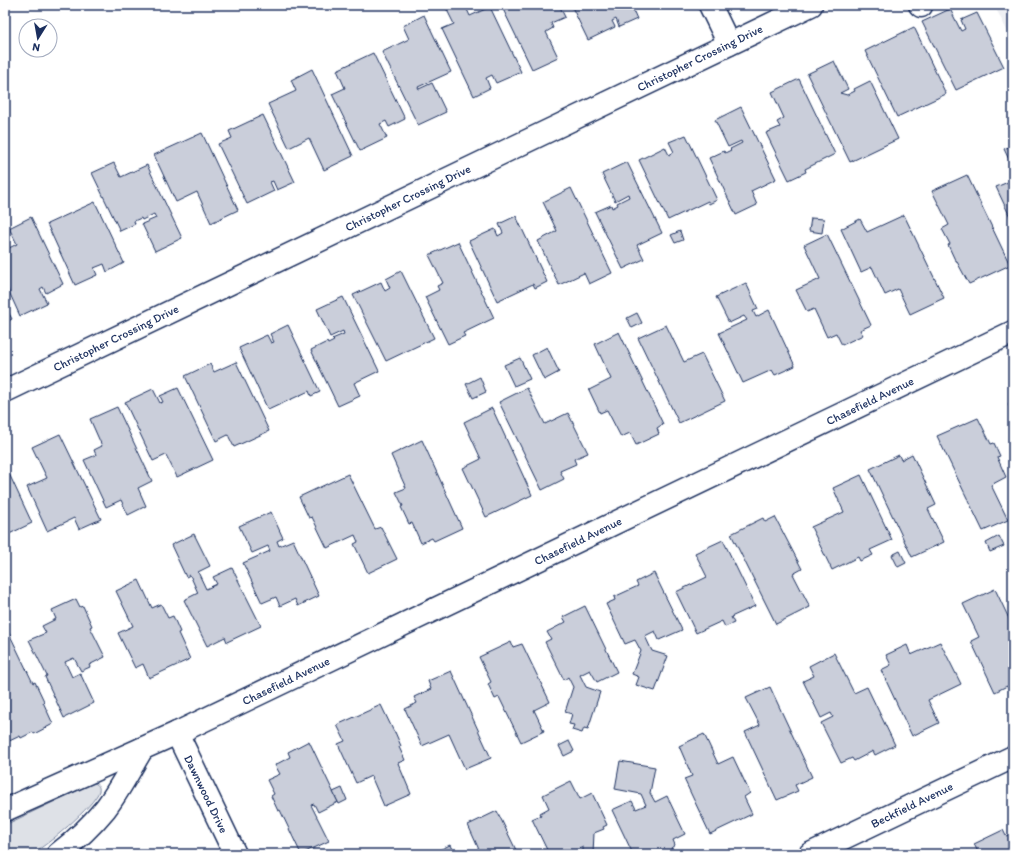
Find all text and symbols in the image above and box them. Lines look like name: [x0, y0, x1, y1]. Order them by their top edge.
north arrow: [18, 18, 58, 58]
street label: Christopher Crossing Drive: [635, 21, 765, 94]
text: N: [31, 40, 41, 54]
street label: Christopher Crossing Drive: [343, 161, 473, 234]
street label: Christopher Crossing Drive: [51, 301, 181, 374]
street label: Chasefield Avenue: [824, 374, 916, 428]
street label: Chasefield Avenue: [532, 514, 624, 568]
street label: Chasefield Avenue: [240, 654, 332, 708]
street label: Dawnwood Drive: [181, 753, 231, 836]
street label: Beckfield Avenue: [869, 779, 956, 831]

